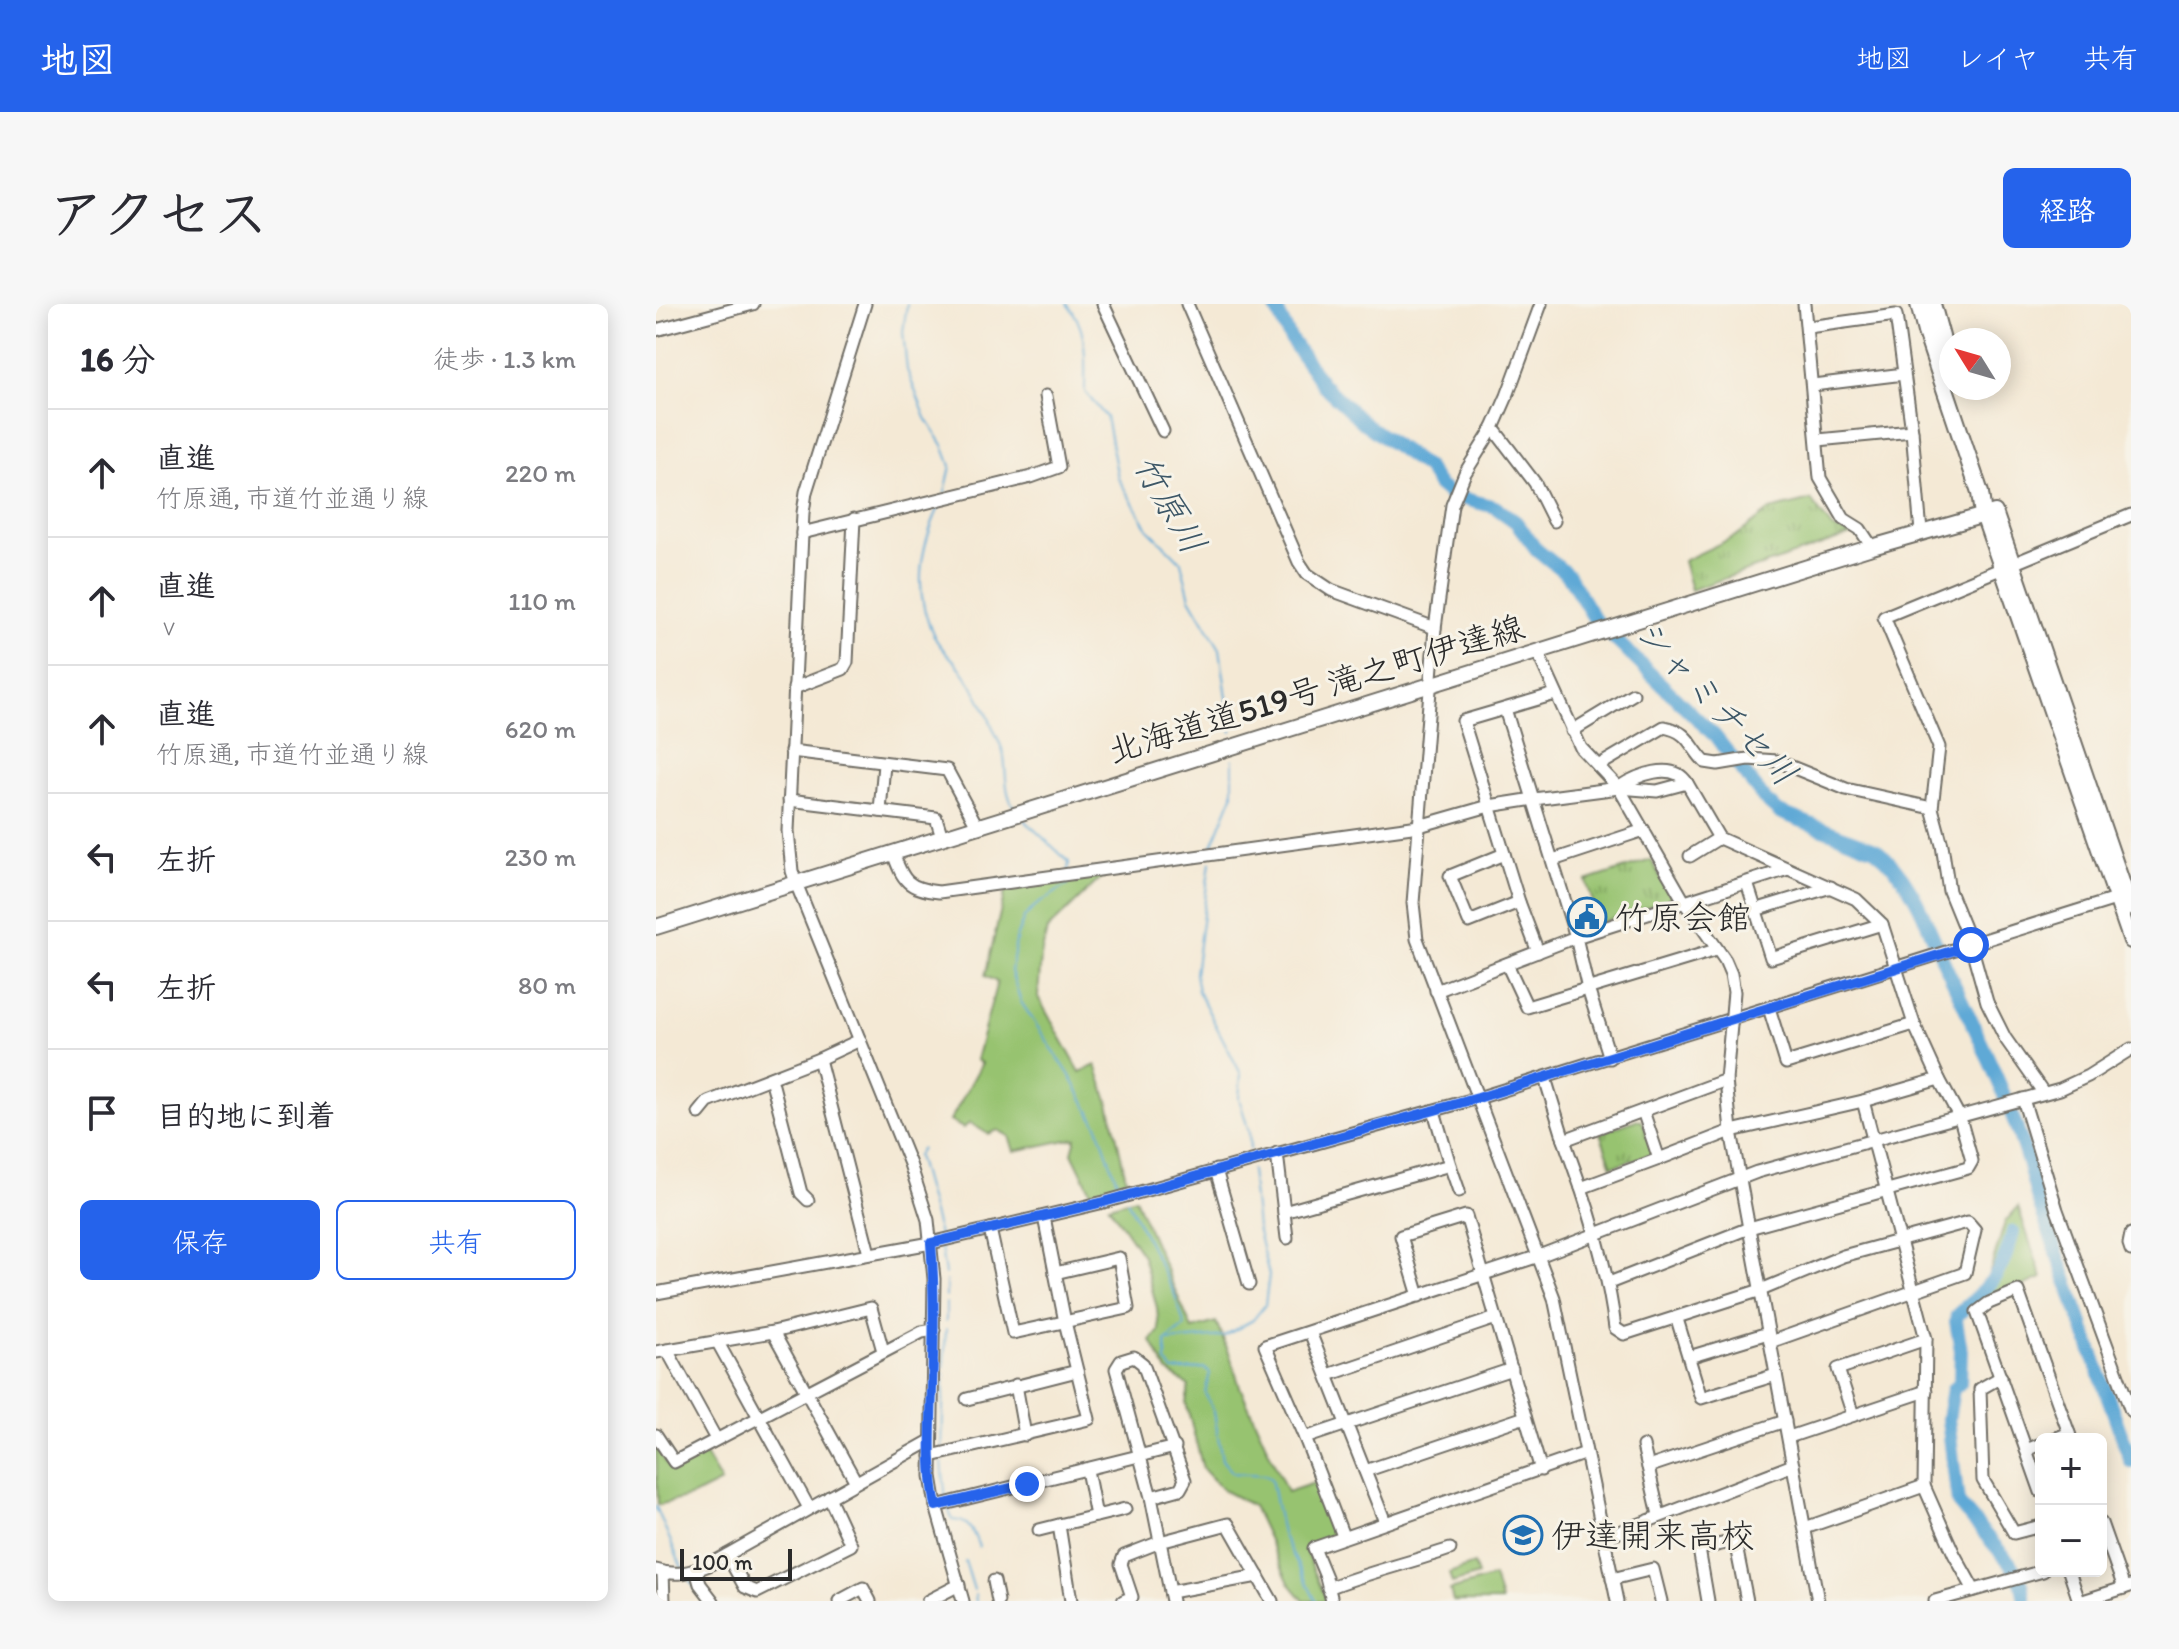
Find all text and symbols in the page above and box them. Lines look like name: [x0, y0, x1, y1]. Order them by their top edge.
text: 地図: [40, 37, 116, 83]
text: 地図: [1856, 41, 1912, 75]
text: レイヤ: [1956, 41, 2039, 75]
text: 共有: [2083, 41, 2139, 75]
button: 経路: [2003, 168, 2131, 248]
text: アクセス: [48, 180, 269, 247]
north arrow: [1939, 328, 2011, 400]
text: 16 分: [80, 339, 155, 380]
text: 徒歩 · 1.3 km: [433, 343, 576, 375]
text: 直進: [156, 439, 216, 476]
water label: 竹原川: [1124, 446, 1216, 562]
icon: ahead: [80, 451, 124, 495]
text: 220 m: [505, 457, 576, 489]
text: 竹原通, 市道竹並通り線: [156, 482, 428, 514]
text: 直進: [156, 567, 216, 604]
icon: ahead: [80, 579, 124, 623]
text: 110 m: [508, 585, 576, 617]
street label: 北海道道519号 滝之町伊達線: [1103, 606, 1529, 772]
water label: シャミチセ川: [1626, 609, 1806, 795]
text: ｖ: [156, 610, 182, 642]
text: 直進: [156, 695, 216, 732]
icon: ahead: [80, 707, 124, 751]
text: 620 m: [505, 713, 576, 745]
text: 竹原通, 市道竹並通り線: [156, 738, 428, 770]
icon: left: [80, 835, 124, 879]
text: 左折: [156, 841, 216, 878]
text: 230 m: [504, 841, 576, 873]
public building icon: 竹原会館: [1566, 896, 1608, 938]
place label: 竹原会館: [1615, 897, 1751, 938]
route start: [1953, 927, 1989, 963]
icon: left: [80, 963, 124, 1007]
text: 左折: [156, 969, 216, 1006]
text: 80 m: [518, 969, 576, 1001]
icon: arrive: [80, 1091, 124, 1135]
text: 目的地に到着: [156, 1097, 336, 1134]
button: 保存: [80, 1200, 320, 1280]
button: 共有: [336, 1200, 576, 1280]
map controls: [2035, 1433, 2107, 1577]
button: +: [2035, 1433, 2107, 1505]
route end: [1009, 1466, 1045, 1502]
button: −: [2035, 1505, 2107, 1577]
school or university icon: 伊達開来高校: [1502, 1514, 1544, 1556]
place label: 伊達開来高校: [1551, 1515, 1755, 1556]
scale bar: [680, 1545, 792, 1581]
text: 100 m: [692, 1549, 753, 1576]

